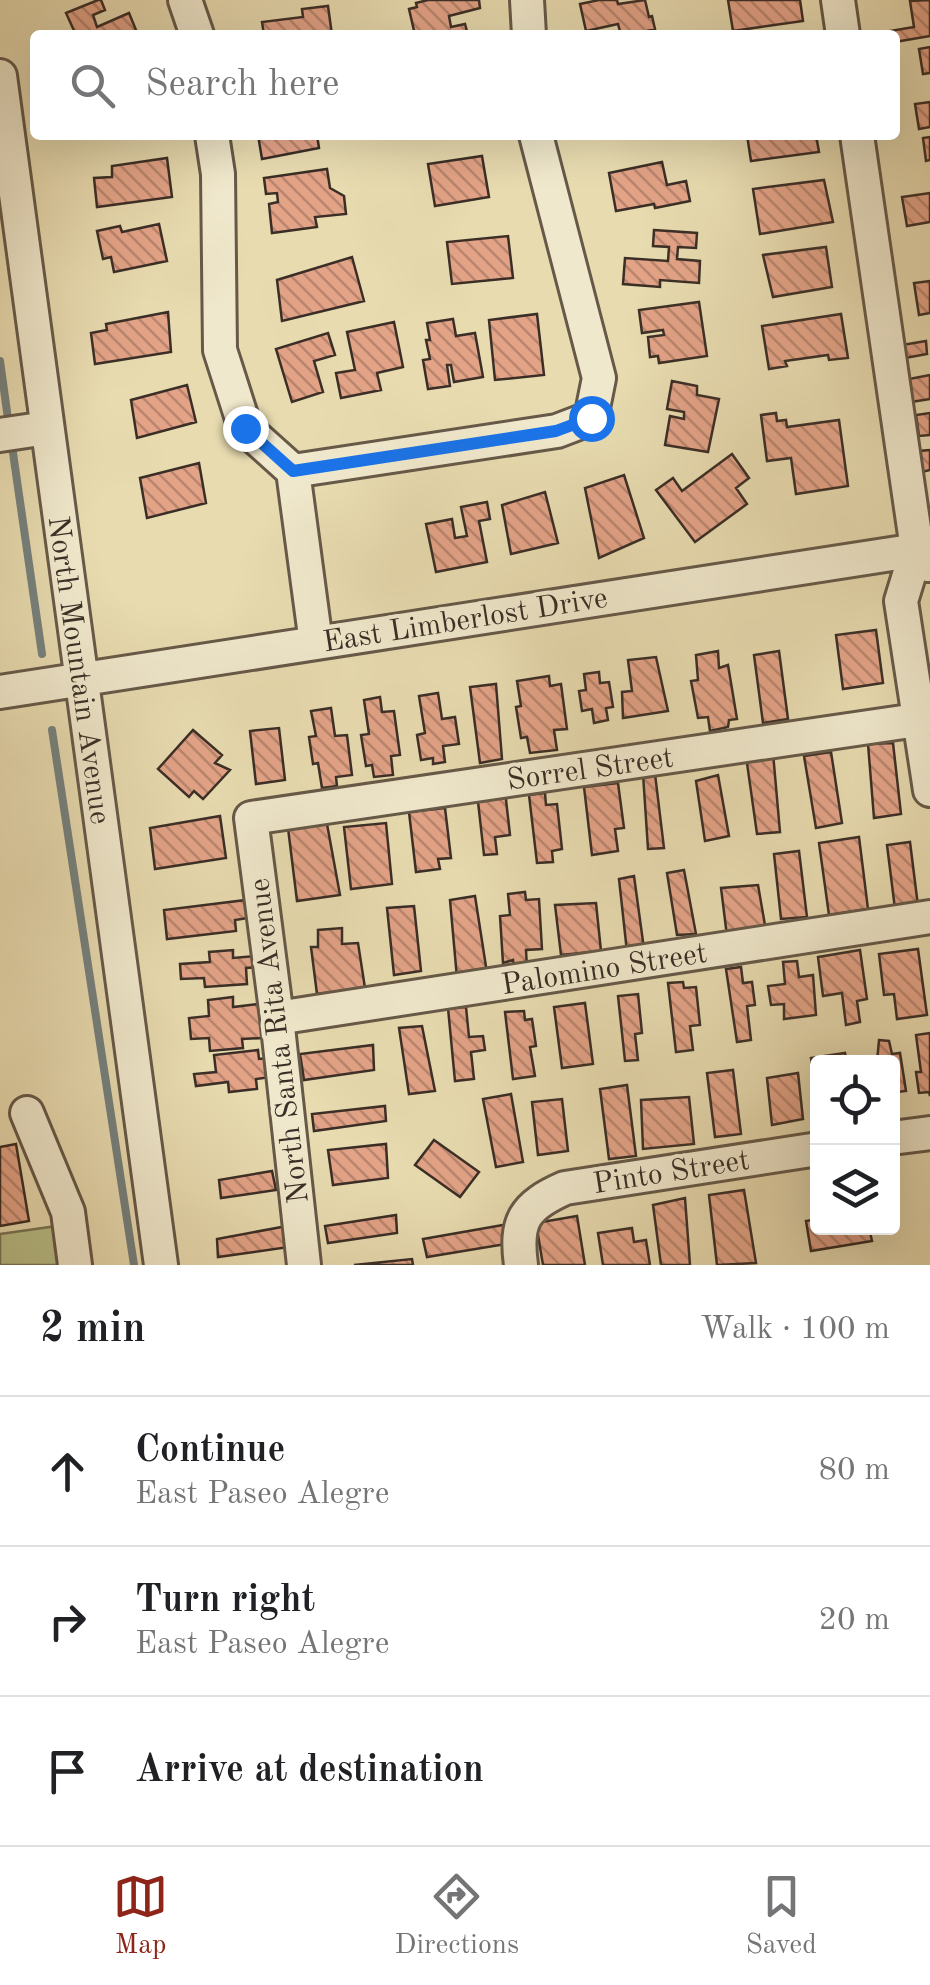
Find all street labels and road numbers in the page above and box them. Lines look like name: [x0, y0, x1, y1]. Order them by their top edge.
street label: North Mountain Avenue: [42, 514, 115, 826]
street label: East Limberlost Drive: [321, 584, 610, 658]
street label: Sorrel Street: [505, 743, 675, 797]
street label: North Santa Rita Avenue: [245, 876, 315, 1205]
street label: Palomino Street: [499, 939, 709, 1001]
street label: Pinto Street: [591, 1146, 752, 1200]

